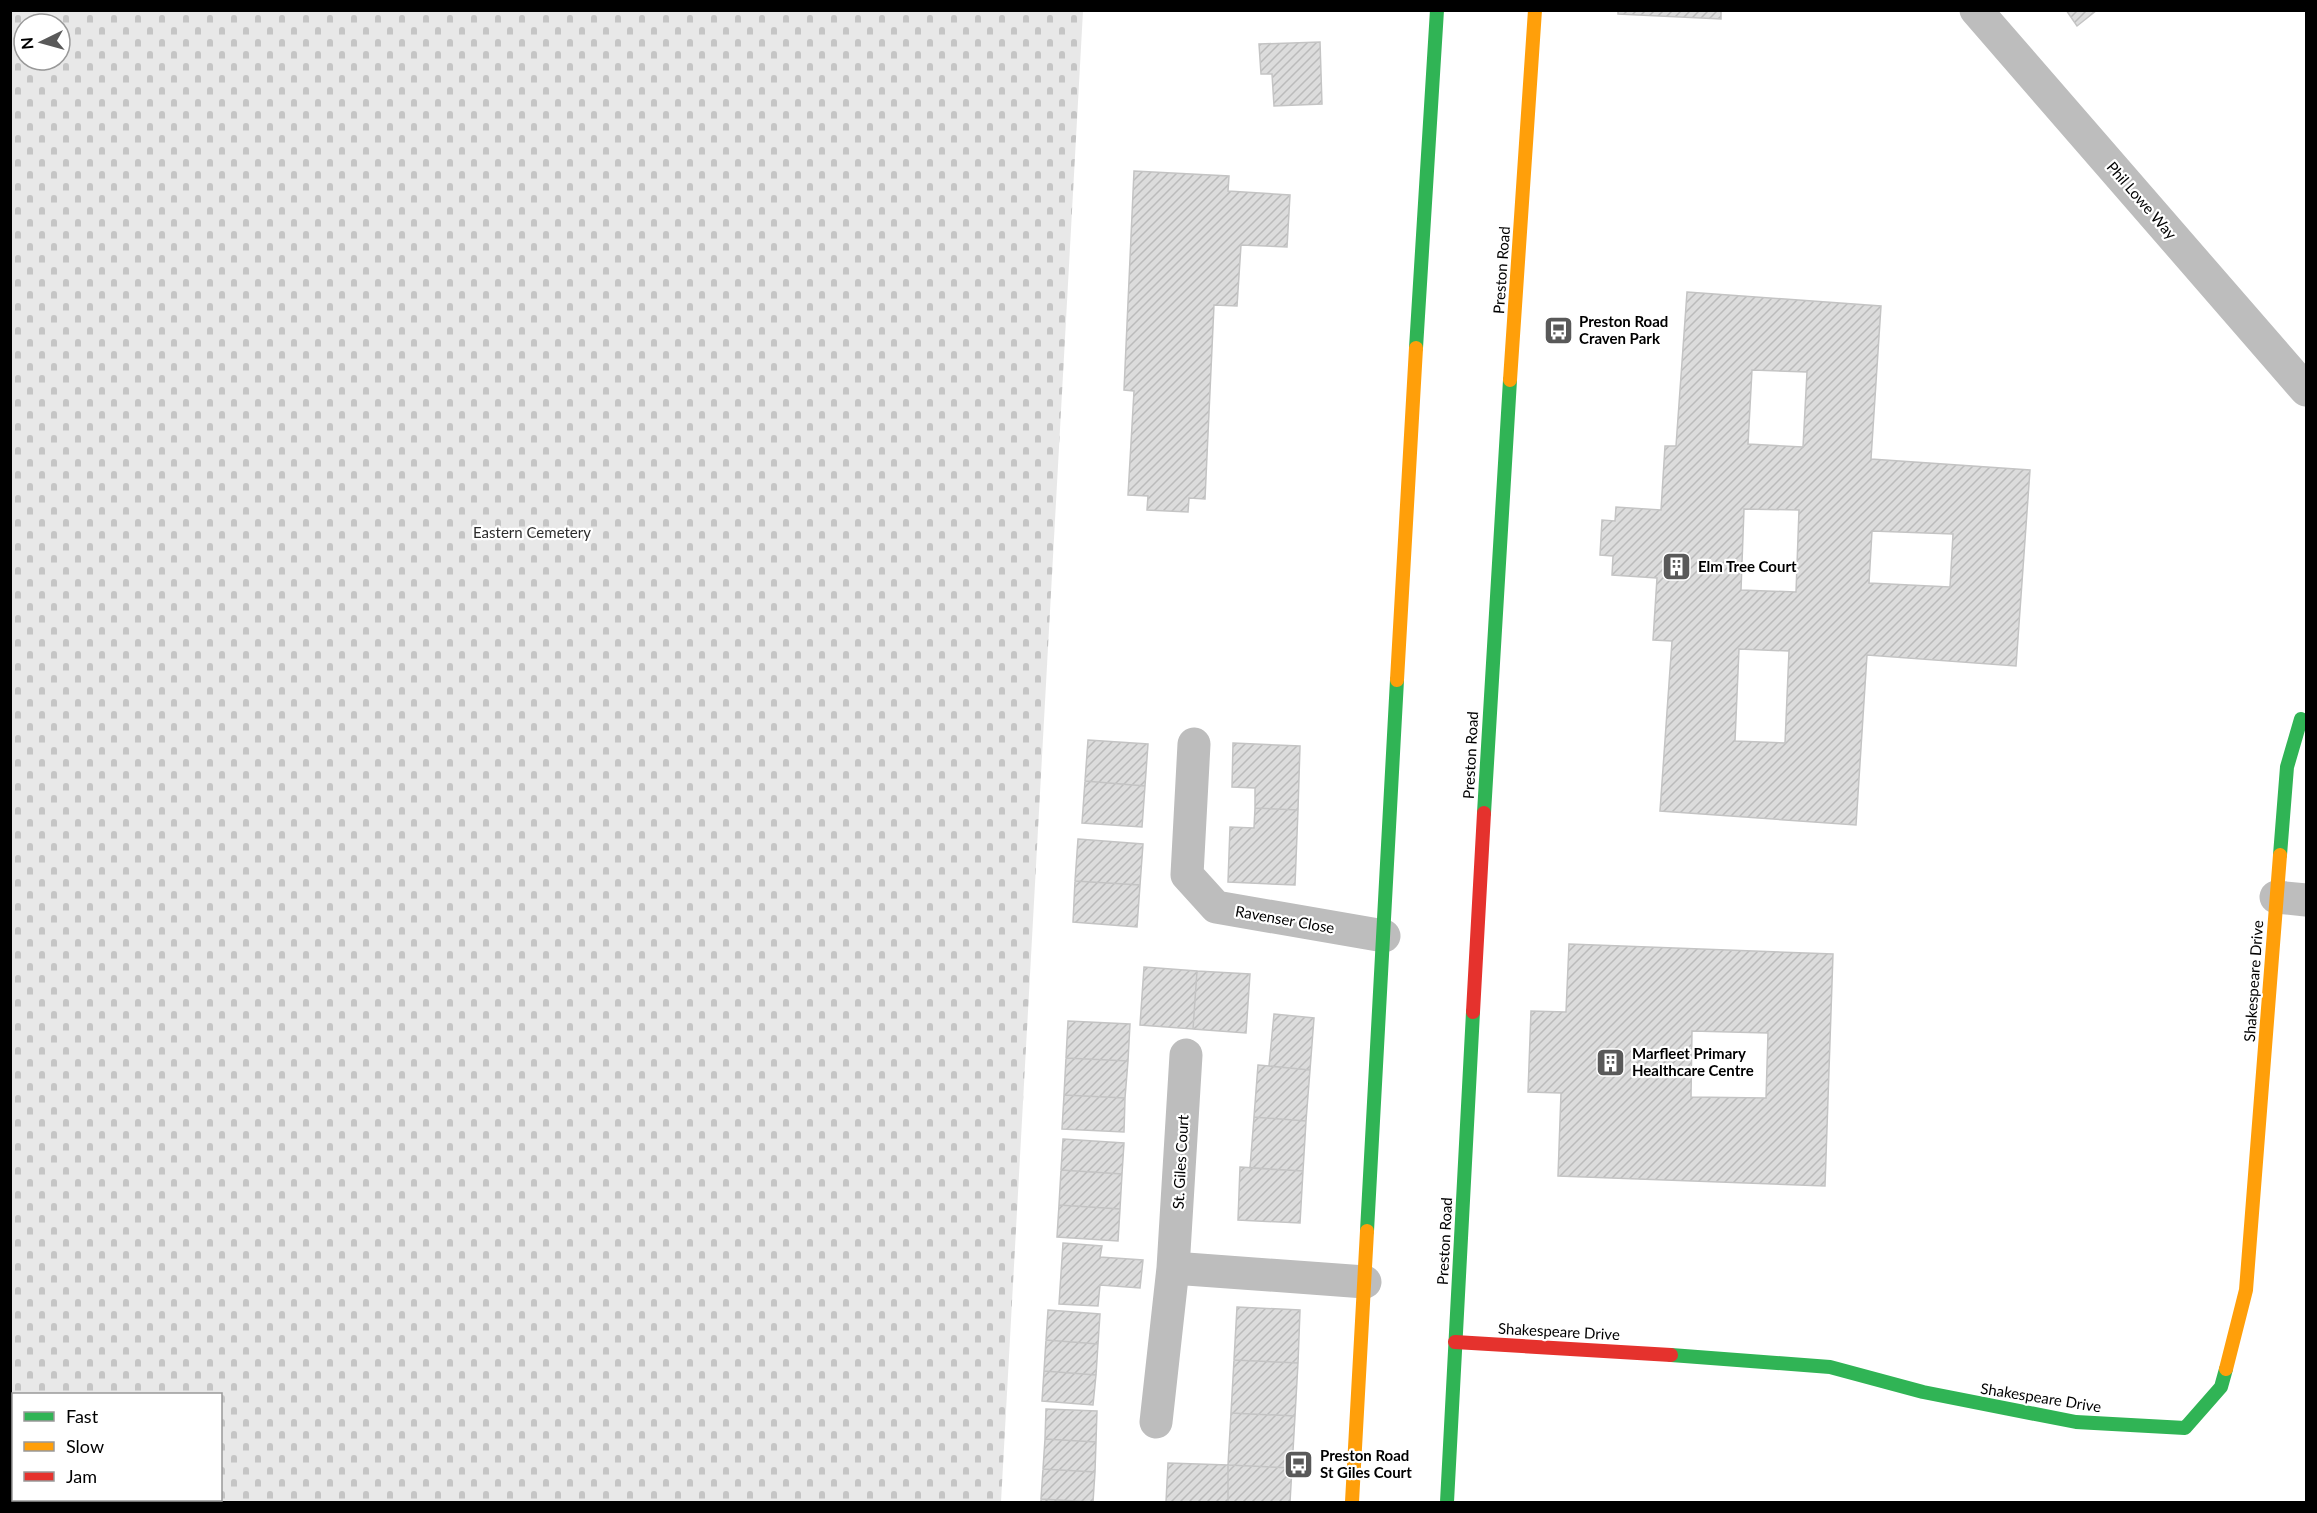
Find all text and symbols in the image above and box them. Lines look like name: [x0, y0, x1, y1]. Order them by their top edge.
north arrow: [12, 12, 72, 72]
text: N: [17, 36, 37, 50]
street label: Phil Lowe Way: [2103, 158, 2181, 243]
street label: Preston Road: [1489, 226, 1513, 314]
place label: Preston Road Craven Park: [1579, 312, 1668, 347]
bus stop icon: Preston Road Craven Park: [1542, 314, 1574, 346]
park label: Eastern Cemetery: [473, 523, 591, 541]
building icon: Elm Tree Court: [1661, 550, 1693, 582]
place label: Elm Tree Court: [1698, 557, 1797, 575]
street label: Preston Road: [1459, 711, 1481, 799]
street label: Ravenser Close: [1234, 901, 1336, 937]
street label: Shakespeare Drive: [2240, 919, 2266, 1042]
place label: Marfleet Primary Healthcare Centre: [1632, 1044, 1754, 1079]
building icon: Marfleet Primary Healthcare Centre: [1595, 1046, 1627, 1078]
street label: St. Giles Court: [1169, 1114, 1191, 1210]
street label: Preston Road: [1433, 1197, 1455, 1285]
street label: Shakespeare Drive: [1498, 1319, 1620, 1343]
street label: Shakespeare Drive: [1979, 1379, 2103, 1415]
legend: [12, 1393, 222, 1501]
text: Fast: [66, 1405, 99, 1427]
text: Slow: [66, 1435, 104, 1457]
place label: Preston Road St Giles Court: [1320, 1446, 1412, 1481]
bus stop icon: Preston Road St Giles Court: [1283, 1448, 1315, 1480]
text: Jam: [66, 1465, 97, 1487]

